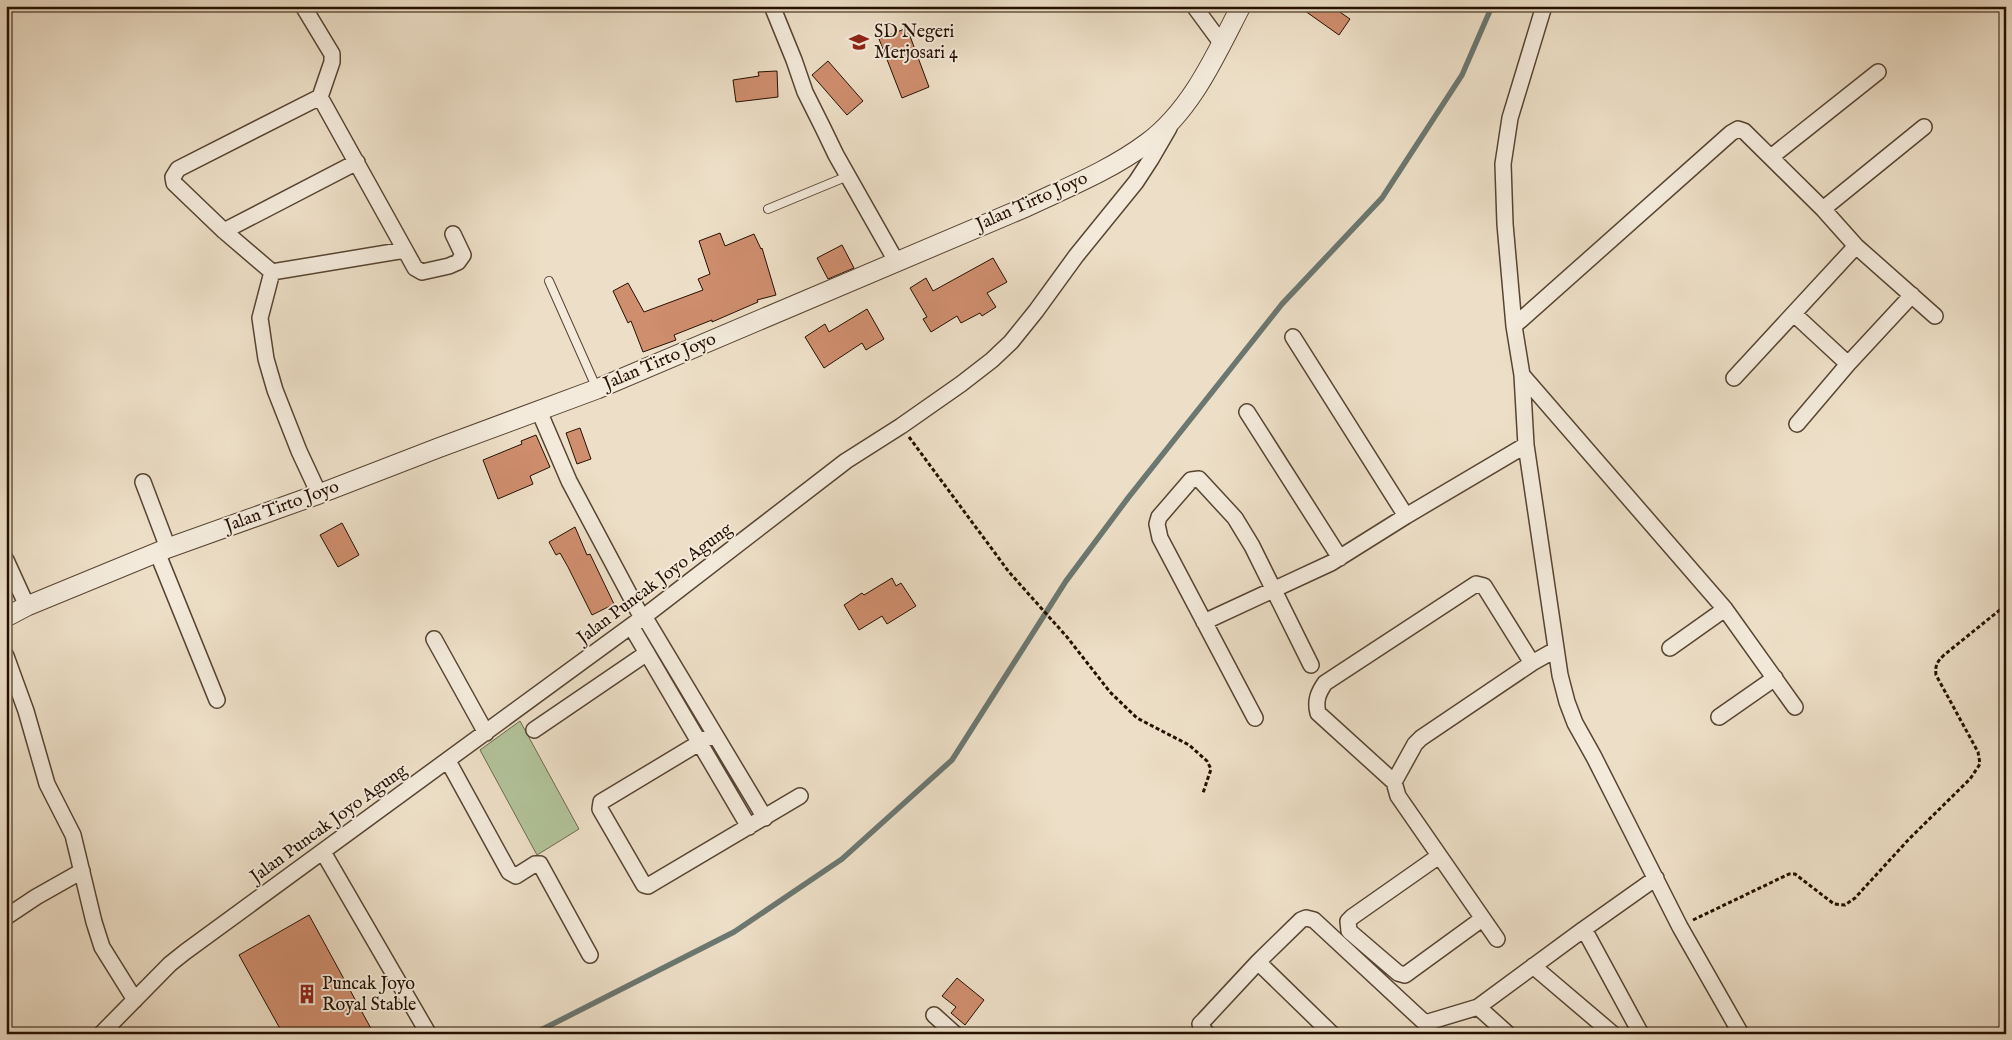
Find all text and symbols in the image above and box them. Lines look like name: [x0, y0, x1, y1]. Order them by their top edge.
place label: SD Negeri Merjosari 4: [874, 21, 958, 65]
school or university icon: SD Negeri Merjosari 4: [848, 31, 870, 53]
street label: Jalan Tirto Joyo: [971, 167, 1092, 238]
street label: Jalan Tirto Joyo: [599, 328, 720, 397]
street label: Jalan Tirto Joyo: [220, 476, 342, 539]
street label: Jalan Puncak Joyo Agung: [571, 518, 737, 651]
street label: Jalan Puncak Joyo Agung: [244, 759, 412, 890]
place label: Puncak Joyo Royal Stable: [322, 973, 416, 1017]
building icon: Puncak Joyo Royal Stable: [296, 983, 318, 1005]

